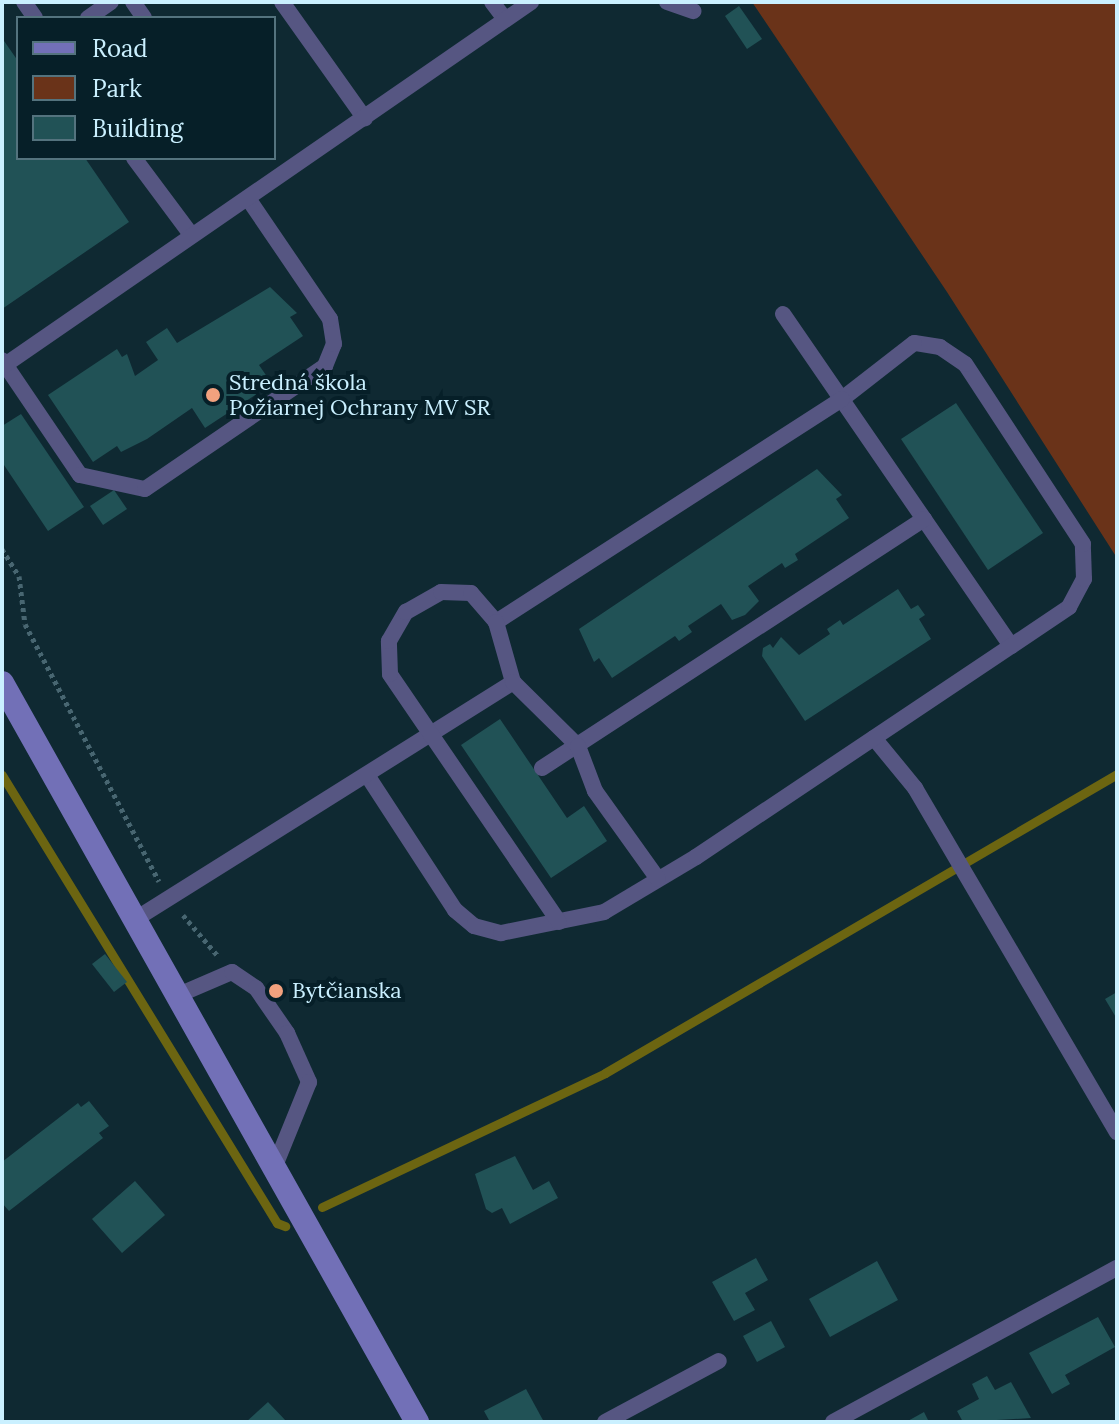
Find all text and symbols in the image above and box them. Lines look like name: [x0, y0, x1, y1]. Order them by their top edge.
legend: [16, 16, 276, 160]
text: Road: [92, 33, 148, 64]
text: Park: [92, 73, 142, 104]
text: Building: [92, 113, 183, 144]
place label: Stredná škola Požiarnej Ochrany MV SR: [229, 369, 490, 420]
marker: Stredná škola Požiarnej Ochrany MV SR: [204, 386, 222, 404]
place label: Bytčianska: [292, 978, 402, 1004]
marker: Bytčianska: [267, 982, 285, 1000]

